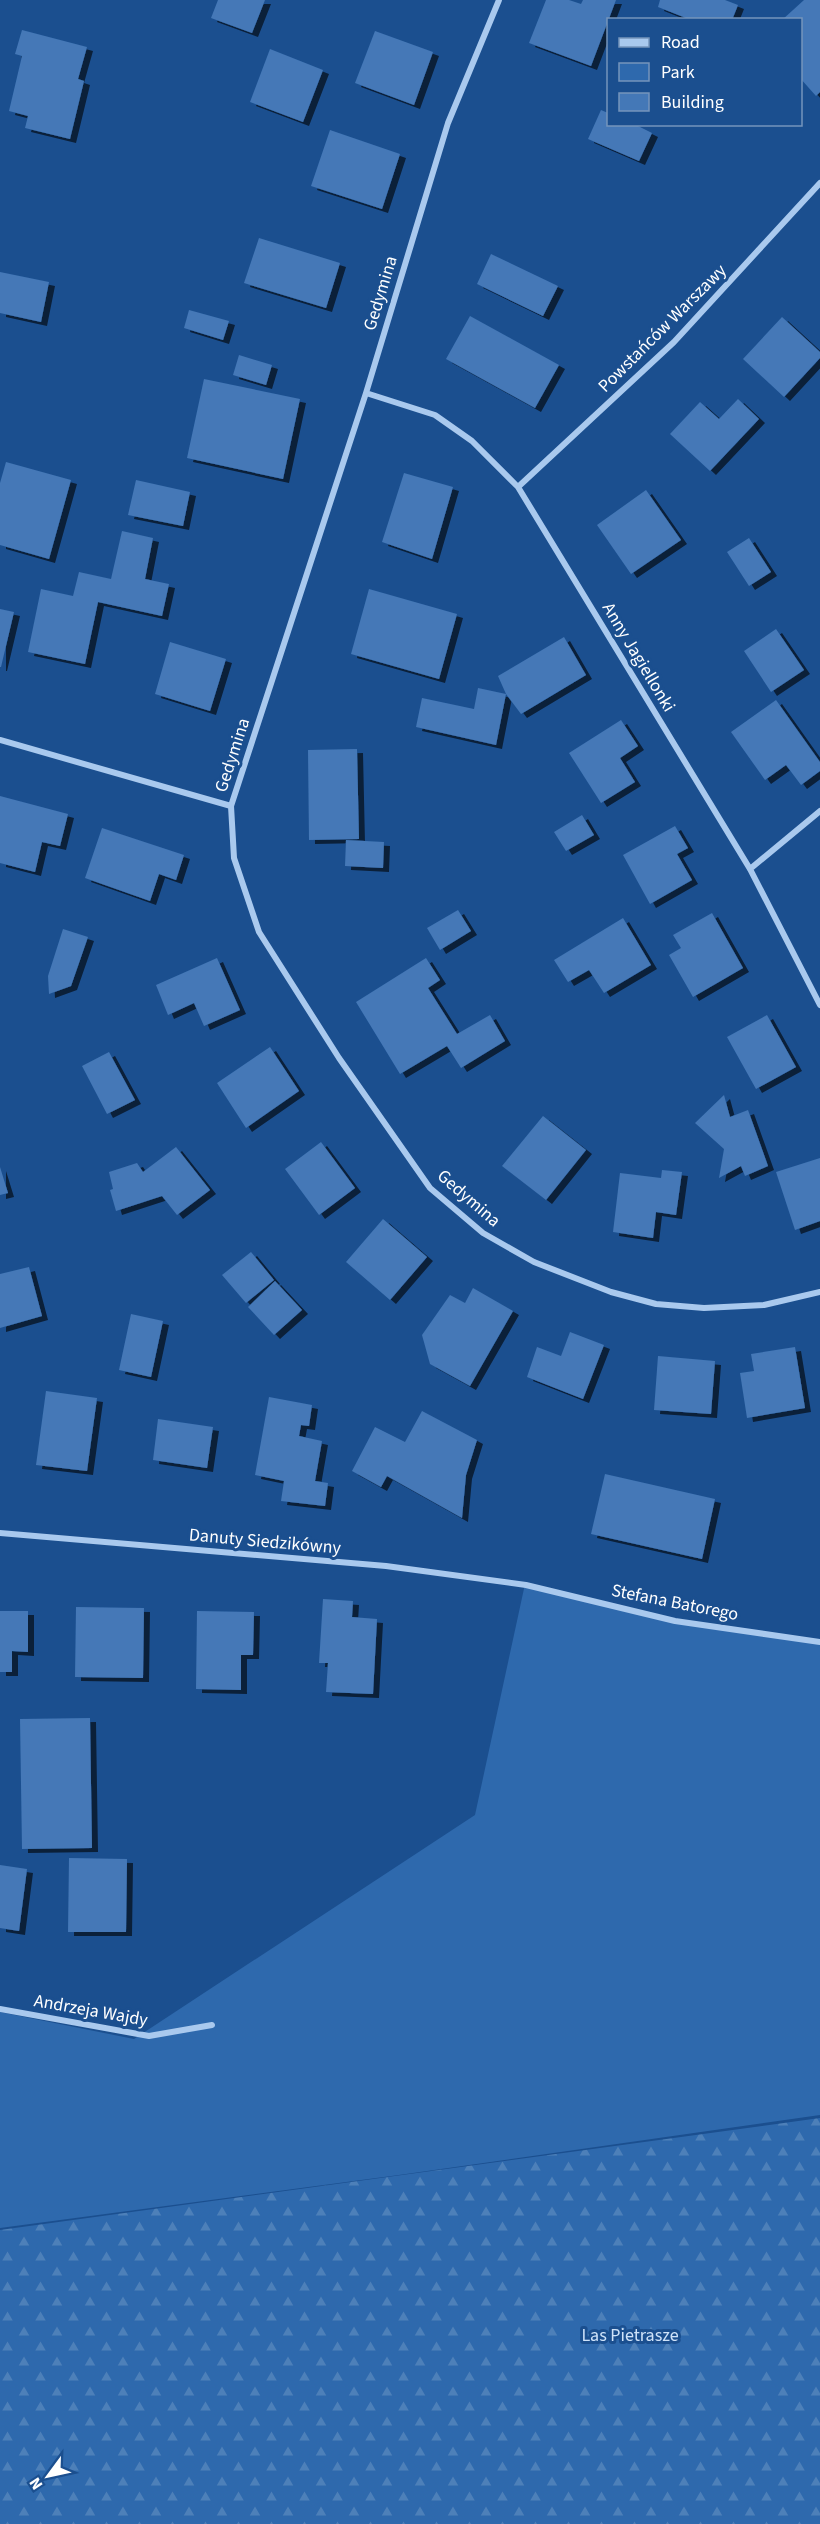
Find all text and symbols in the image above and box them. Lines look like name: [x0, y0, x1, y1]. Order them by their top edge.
legend: [607, 18, 802, 126]
text: Road: [661, 30, 700, 55]
text: Park: [661, 60, 695, 85]
text: Building: [661, 90, 724, 115]
street label: Gedymina: [357, 253, 404, 333]
street label: Powstańców Warszawy: [593, 258, 733, 398]
street label: Anny Jagiellonki: [596, 598, 681, 717]
street label: Gedymina: [209, 715, 256, 795]
street label: Gedymina: [432, 1164, 506, 1233]
street label: Danuty Siedzikówny: [188, 1522, 343, 1561]
street label: Stefana Batorego: [609, 1578, 741, 1627]
street label: Andrzeja Wajdy: [32, 1988, 150, 2033]
park label: Las Pietrasze: [581, 2323, 679, 2348]
north arrow: [18, 2446, 78, 2506]
text: N: [24, 2473, 48, 2494]

